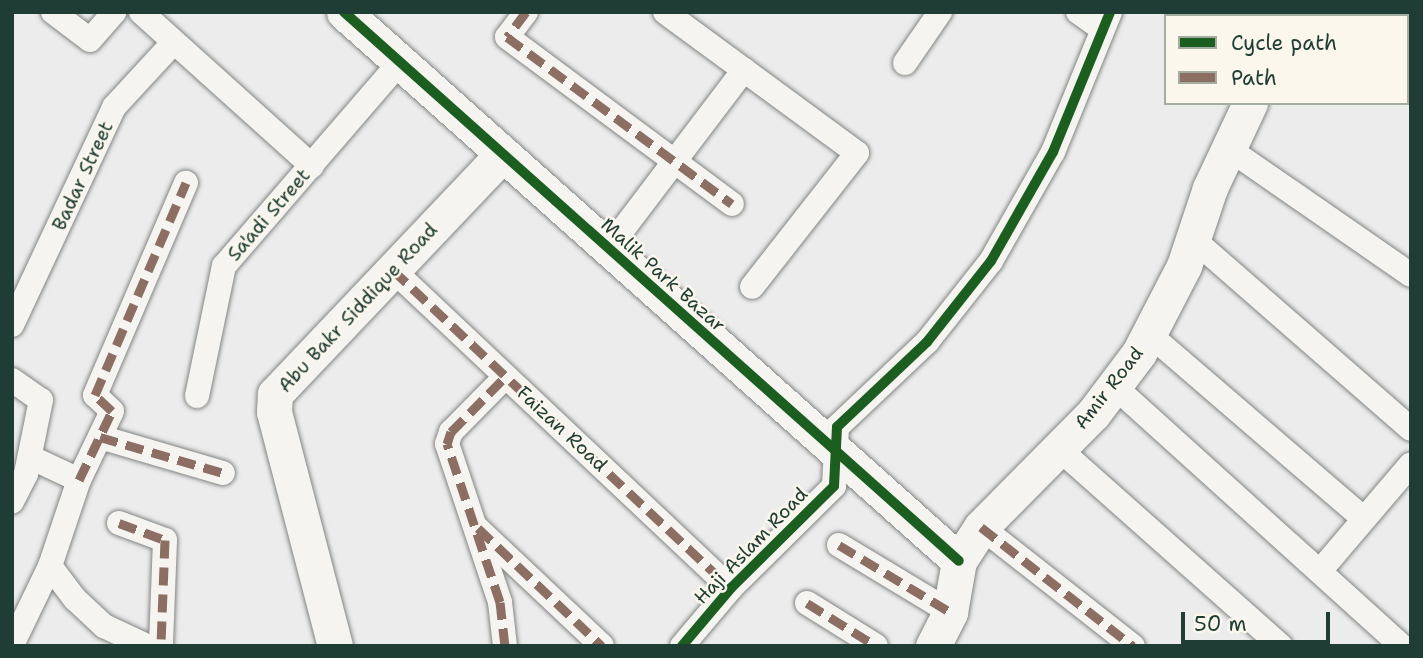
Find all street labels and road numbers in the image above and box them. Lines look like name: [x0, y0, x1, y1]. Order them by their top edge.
street label: Badar Street: [48, 118, 118, 234]
street label: Sa'adi Street: [223, 164, 315, 266]
street label: Malik Park Bazar: [596, 213, 730, 337]
street label: Abu Bakr Siddique Road: [274, 219, 442, 397]
street label: Amir Road: [1070, 342, 1148, 434]
street label: Faizan Road: [512, 382, 612, 476]
street label: Haji Aslam Road: [690, 483, 812, 609]

